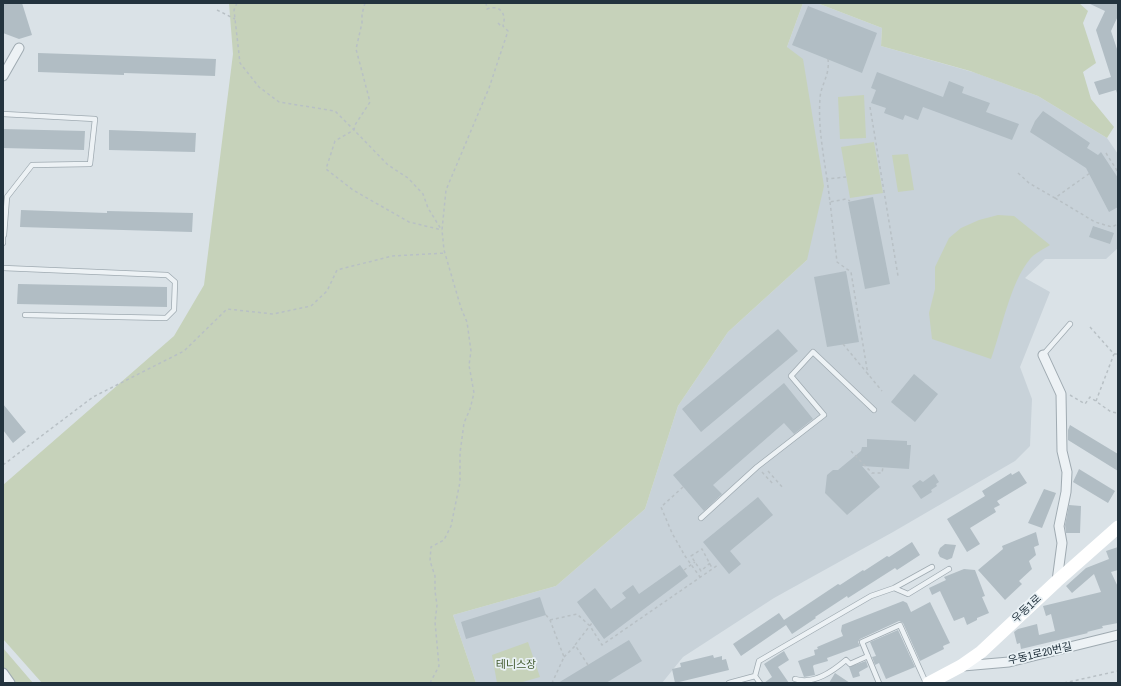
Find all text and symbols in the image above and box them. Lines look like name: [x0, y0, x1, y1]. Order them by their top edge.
street label: 우동1로: [1010, 592, 1044, 626]
street label: 우동1로20번길: [1007, 640, 1073, 668]
park label: 테니스장: [496, 658, 536, 672]

